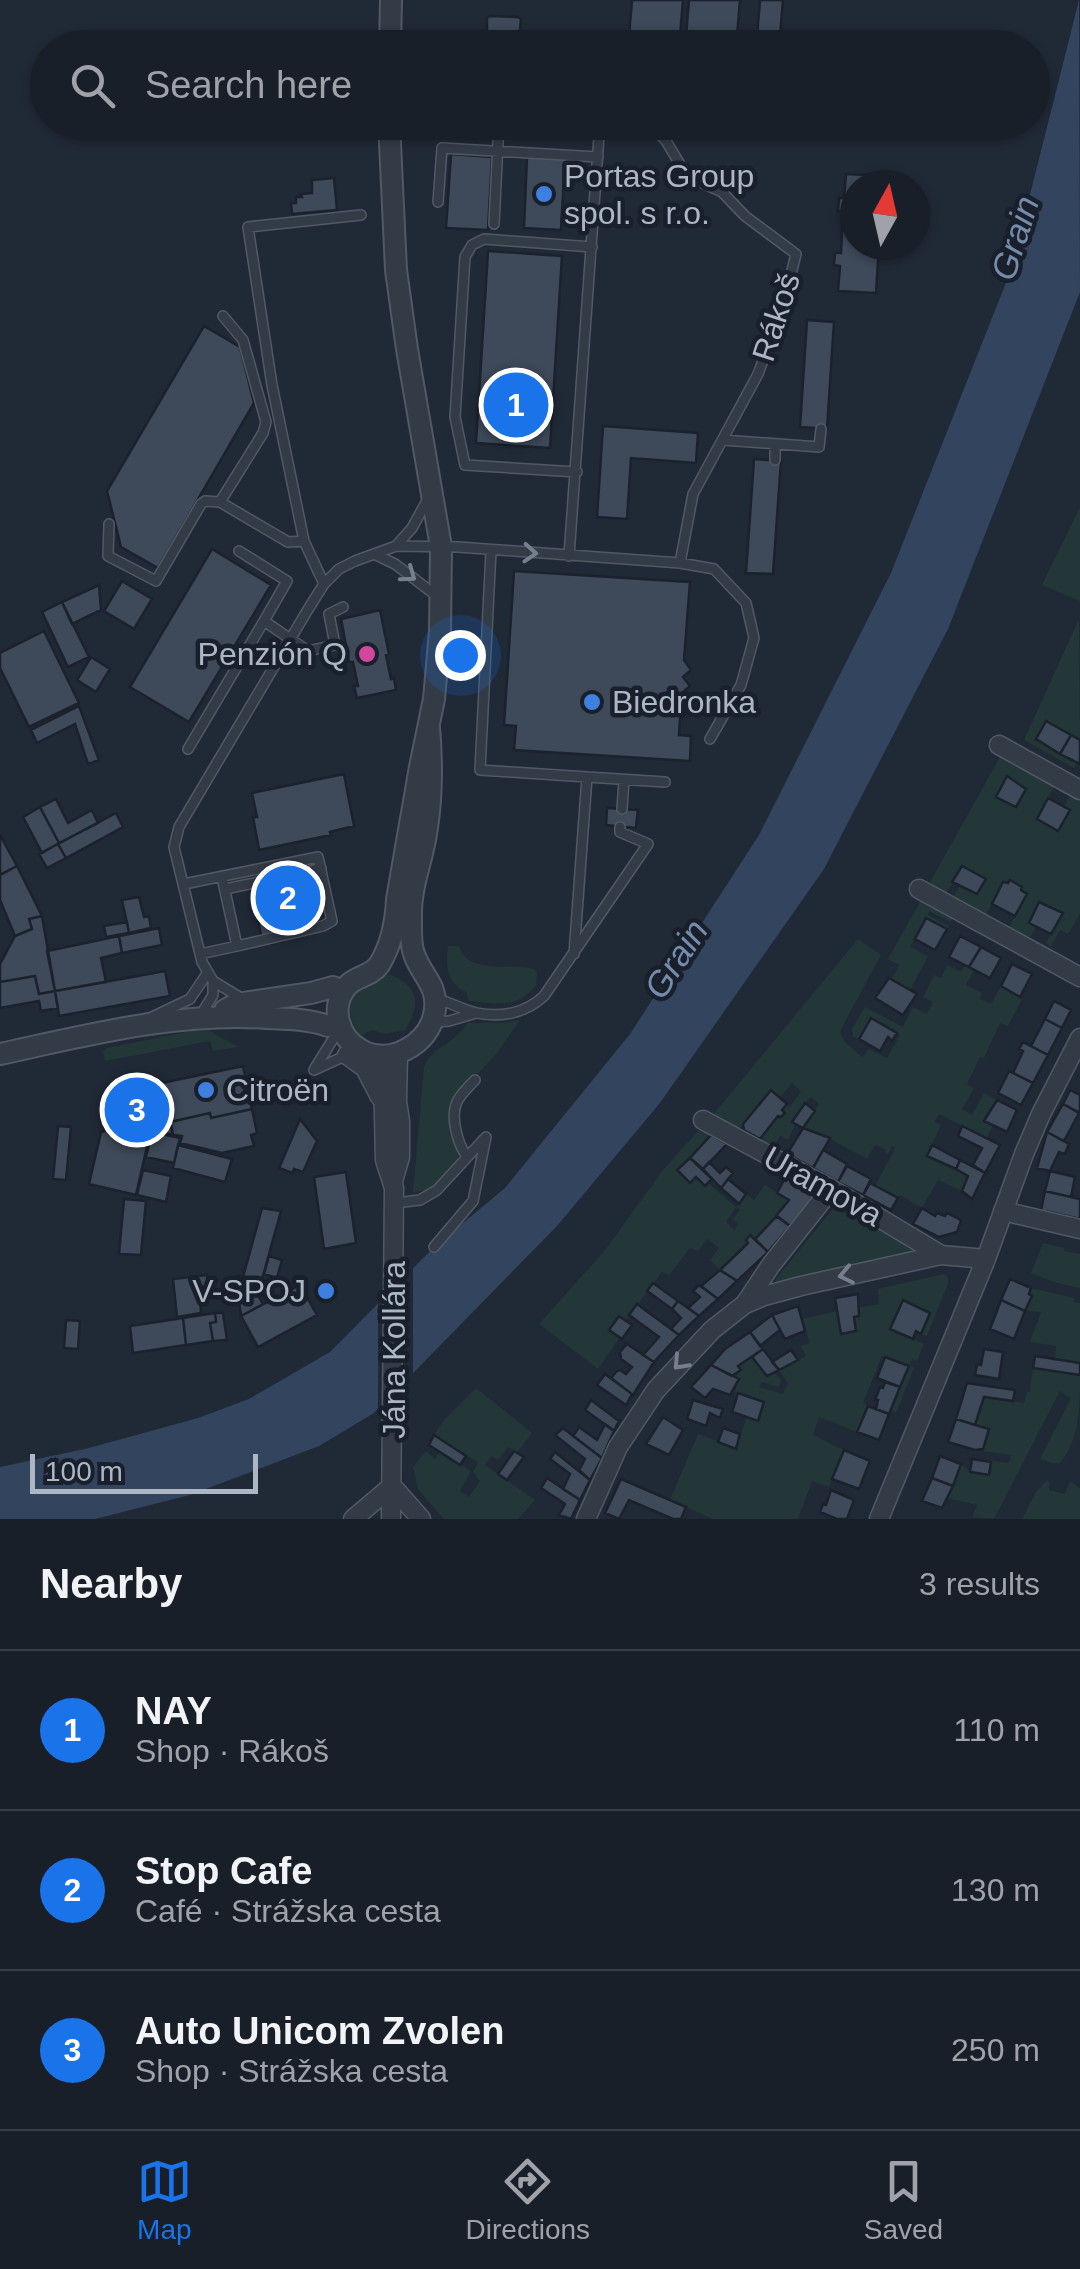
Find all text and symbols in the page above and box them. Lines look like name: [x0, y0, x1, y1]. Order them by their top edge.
search box: [30, 30, 1050, 140]
icon: search: [65, 58, 120, 113]
text: Search here: [145, 64, 352, 106]
place label: Portas Group spol. s r.o.: [564, 158, 754, 231]
north arrow: [840, 170, 930, 260]
marker: Portas Group spol. s r.o.: [533, 183, 555, 205]
water label: Grain: [983, 191, 1046, 285]
street label: Rákoš: [745, 268, 807, 366]
pin: 1: [484, 368, 548, 442]
one-way arrow: [523, 542, 539, 563]
one-way arrow: [398, 563, 416, 580]
your location: [435, 630, 486, 681]
place label: Penzión Q: [198, 636, 347, 672]
marker: Penzión Q: [356, 643, 378, 665]
place label: Biedronka: [612, 684, 756, 720]
marker: Biedronka: [581, 691, 603, 713]
pin: 2: [256, 860, 320, 936]
water label: Grain: [636, 912, 715, 1005]
pin: 3: [104, 1072, 170, 1148]
place label: Citroën: [226, 1072, 329, 1108]
marker: Citroën: [195, 1079, 217, 1101]
street label: Uramova: [758, 1139, 889, 1233]
street label: Jána Kollára: [376, 1261, 412, 1439]
one-way arrow: [838, 1263, 855, 1284]
place label: V-SPOJ: [192, 1273, 306, 1309]
marker: V-SPOJ: [315, 1280, 337, 1302]
one-way arrow: [673, 1351, 691, 1370]
scale bar: [30, 1449, 258, 1494]
text: 100 m: [45, 1456, 123, 1487]
text: Nearby: [40, 1560, 182, 1607]
text: 3 results: [919, 1566, 1040, 1602]
text: NAY: [135, 1690, 212, 1732]
text: 1: [64, 1712, 81, 1748]
text: 110 m: [953, 1712, 1040, 1748]
text: Shop · Rákoš: [135, 1733, 329, 1769]
text: Stop Cafe: [135, 1850, 312, 1892]
text: 2: [64, 1872, 81, 1908]
text: 130 m: [951, 1872, 1040, 1908]
text: Café · Strážska cesta: [135, 1893, 441, 1929]
text: Auto Unicom Zvolen: [135, 2010, 504, 2052]
text: 3: [64, 2032, 81, 2068]
text: 250 m: [951, 2032, 1040, 2068]
text: Shop · Strážska cesta: [135, 2053, 448, 2089]
tab: Map: [137, 2154, 192, 2246]
tab: Directions: [466, 2154, 590, 2246]
tab: Saved: [864, 2154, 943, 2246]

